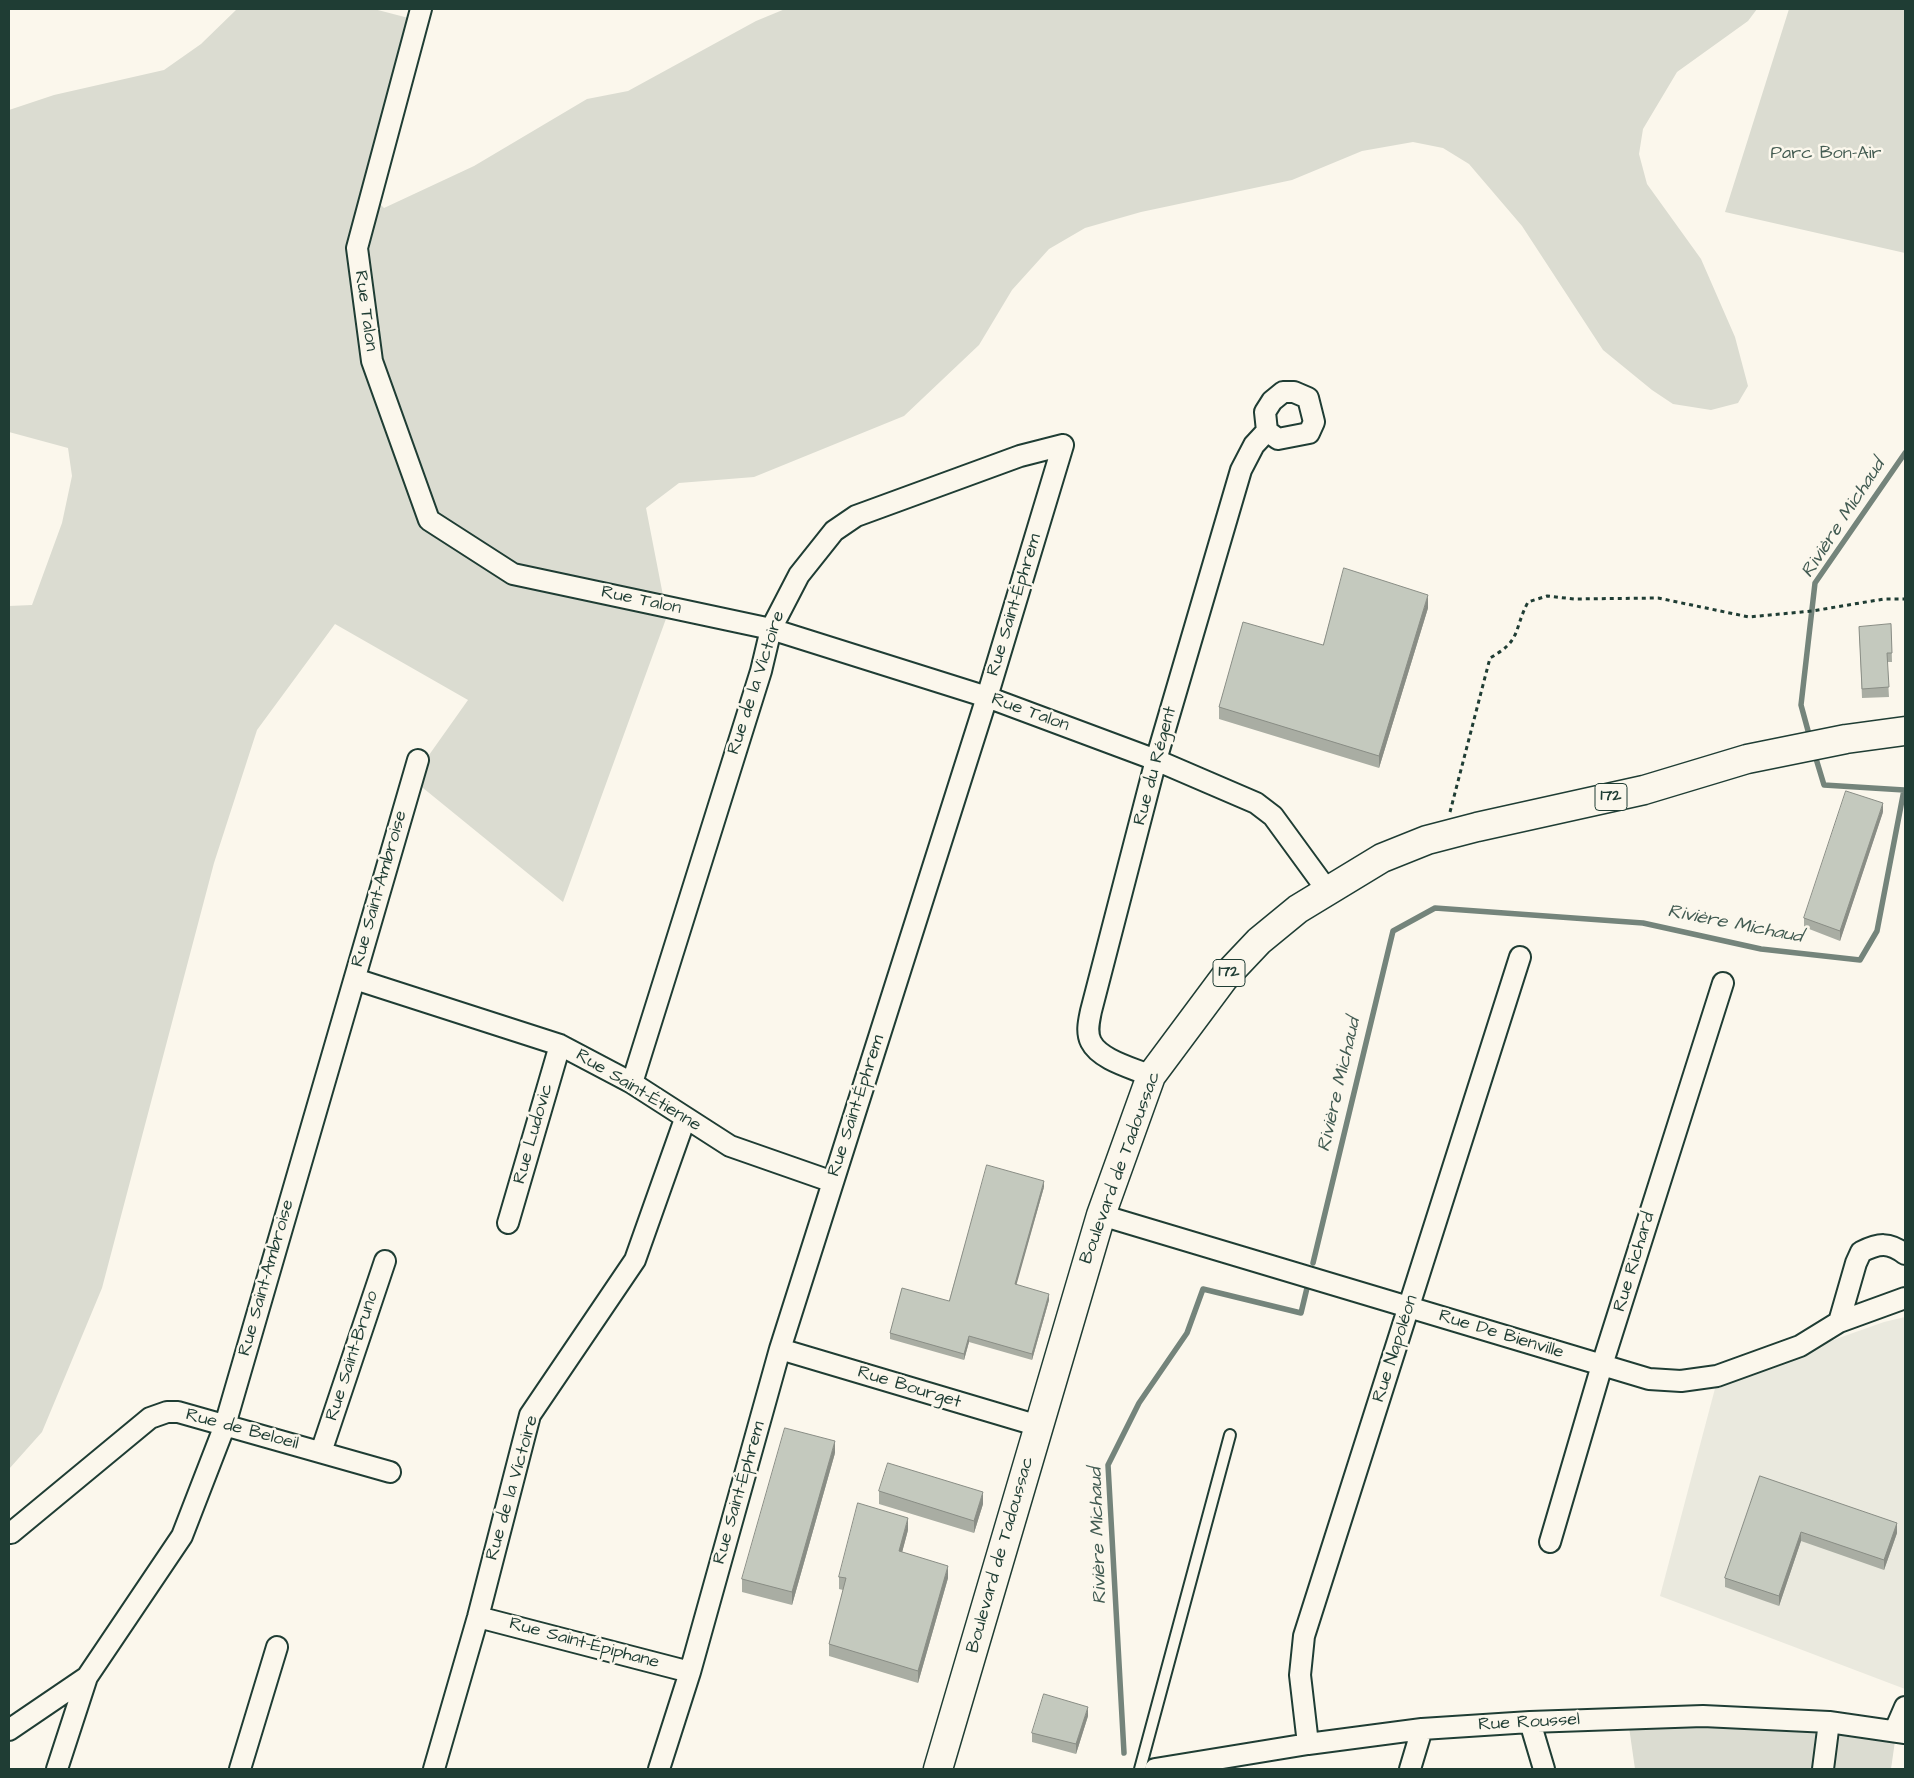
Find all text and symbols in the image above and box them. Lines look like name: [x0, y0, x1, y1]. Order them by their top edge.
park label: Parc Bon-Air: [1771, 143, 1881, 165]
street label: Rue Talon: [349, 269, 381, 353]
water label: Rivière Michaud: [1797, 455, 1891, 583]
street label: Rue Saint-Éphrem: [983, 531, 1047, 679]
street label: Rue Talon: [599, 582, 683, 620]
street label: Rue de la Victoire: [724, 609, 790, 757]
street label: Rue Talon: [988, 689, 1072, 737]
street label: Rue du Régent: [1130, 704, 1182, 828]
road number: 172: [1595, 784, 1627, 810]
street label: Rue Saint-Ambroise: [347, 808, 413, 970]
water label: Rivière Michaud: [1666, 901, 1804, 949]
road number: 172: [1213, 960, 1245, 986]
water label: Rivière Michaud: [1313, 1016, 1367, 1154]
street label: Rue Saint-Éphrem: [824, 1033, 890, 1179]
street label: Rue Saint-Étienne: [571, 1045, 705, 1137]
street label: Boulevard de Tadoussac: [1076, 1069, 1166, 1267]
street label: Rue Ludovic: [509, 1081, 559, 1187]
street label: Rue Saint-Ambroise: [234, 1197, 300, 1359]
street label: Rue Richard: [1610, 1210, 1660, 1314]
street label: Rue Saint-Bruno: [322, 1288, 384, 1424]
street label: Rue Napoléon: [1369, 1293, 1423, 1405]
street label: Rue De Bienville: [1436, 1306, 1566, 1364]
street label: Rue Bourget: [855, 1362, 963, 1414]
street label: Rue de Beloeil: [183, 1405, 301, 1455]
street label: Rue de la Victoire: [482, 1413, 544, 1563]
street label: Rue Saint-Éphrem: [709, 1419, 771, 1567]
street label: Boulevard de Tadoussac: [963, 1454, 1039, 1656]
water label: Rivière Michaud: [1085, 1467, 1113, 1605]
street label: Rue Saint-Épiphane: [507, 1614, 661, 1674]
street label: Rue Roussel: [1478, 1710, 1580, 1736]

